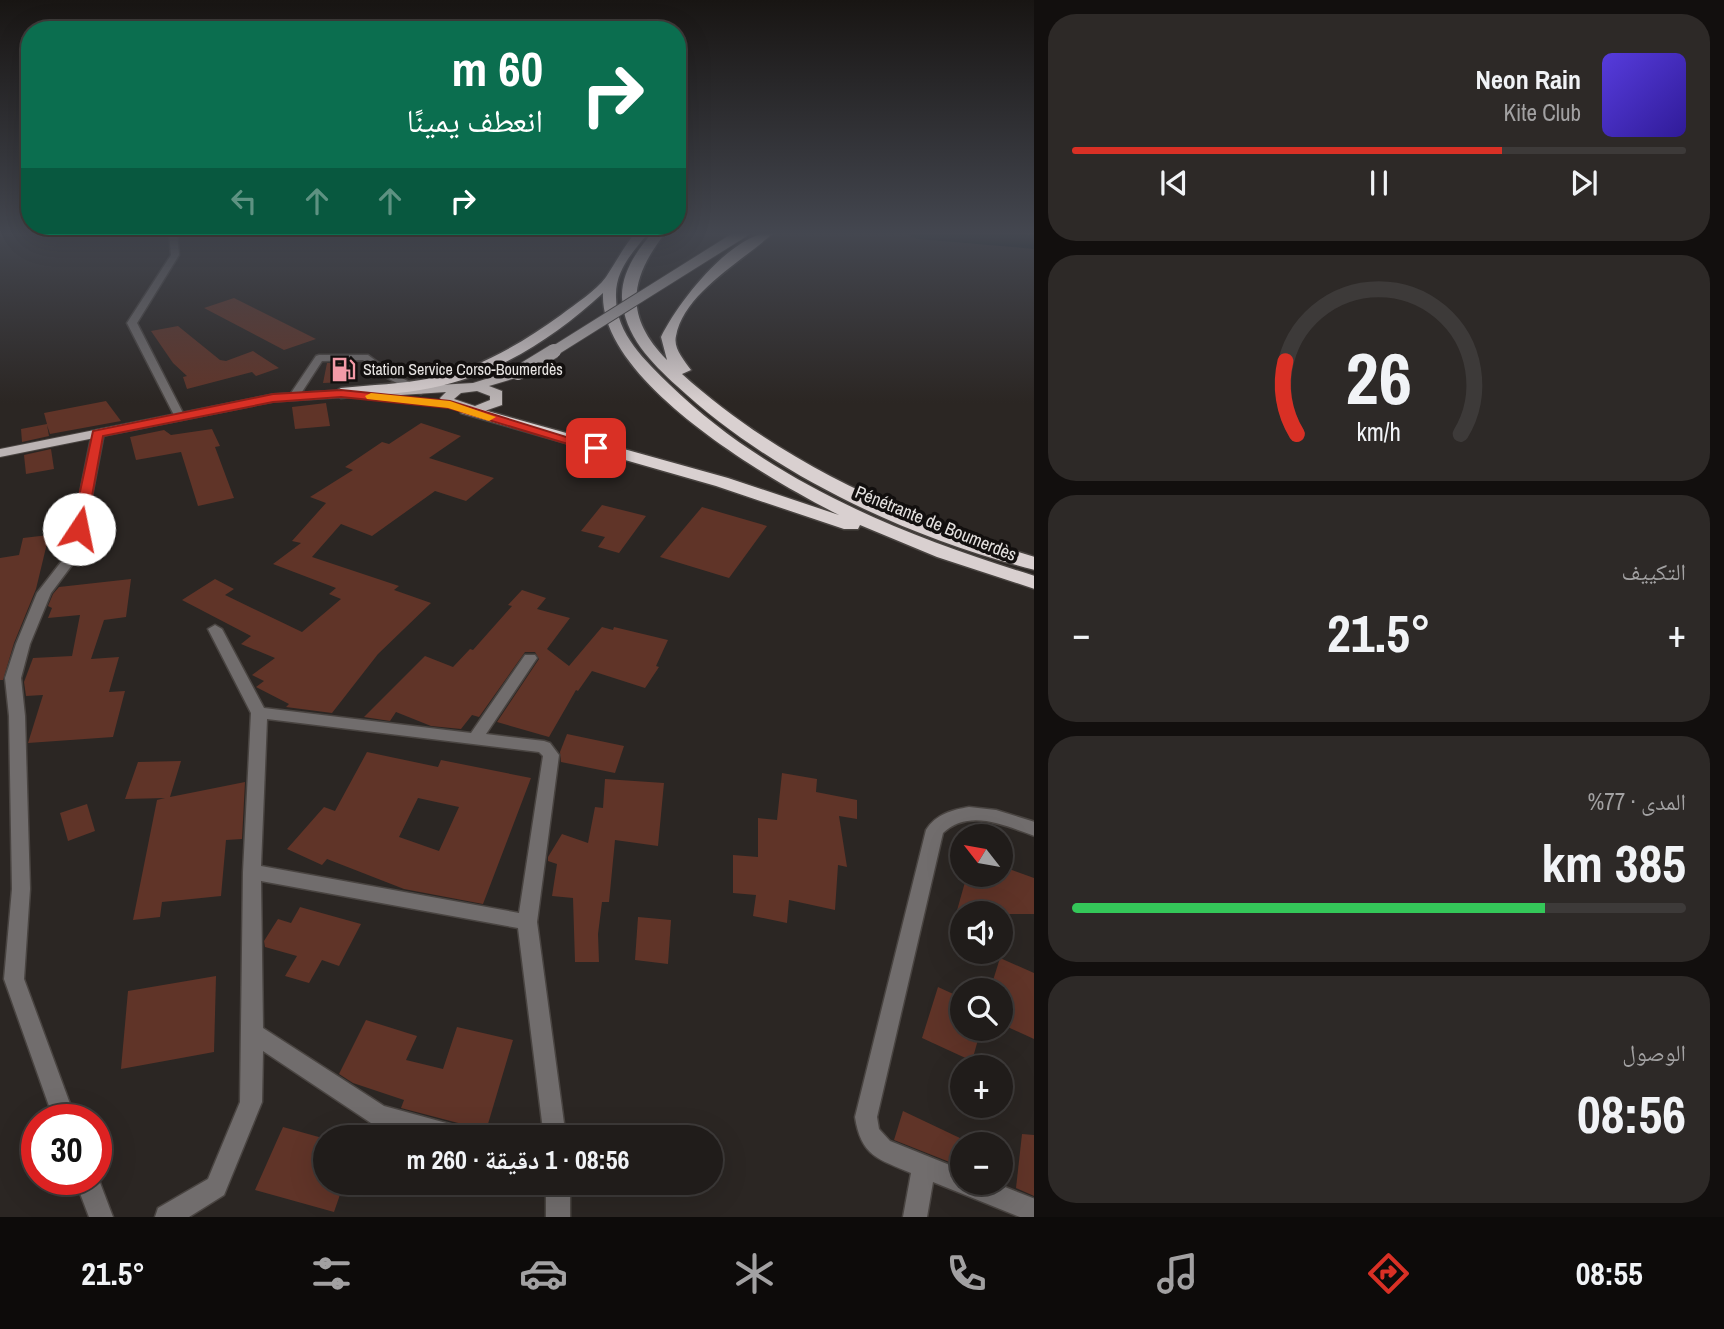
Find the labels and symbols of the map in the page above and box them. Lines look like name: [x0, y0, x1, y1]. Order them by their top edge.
fuel station icon: Station Service Corso-Boumerdès: [329, 355, 357, 383]
place label: Station Service Corso-Boumerdès: [363, 358, 563, 380]
pin: [566, 418, 626, 478]
street label: Pénétrante de Boumerdès: [851, 479, 1021, 567]
position arrow: [42, 492, 116, 566]
north arrow: [950, 824, 1013, 887]
speed limit sign: 30: [21, 1104, 112, 1195]

